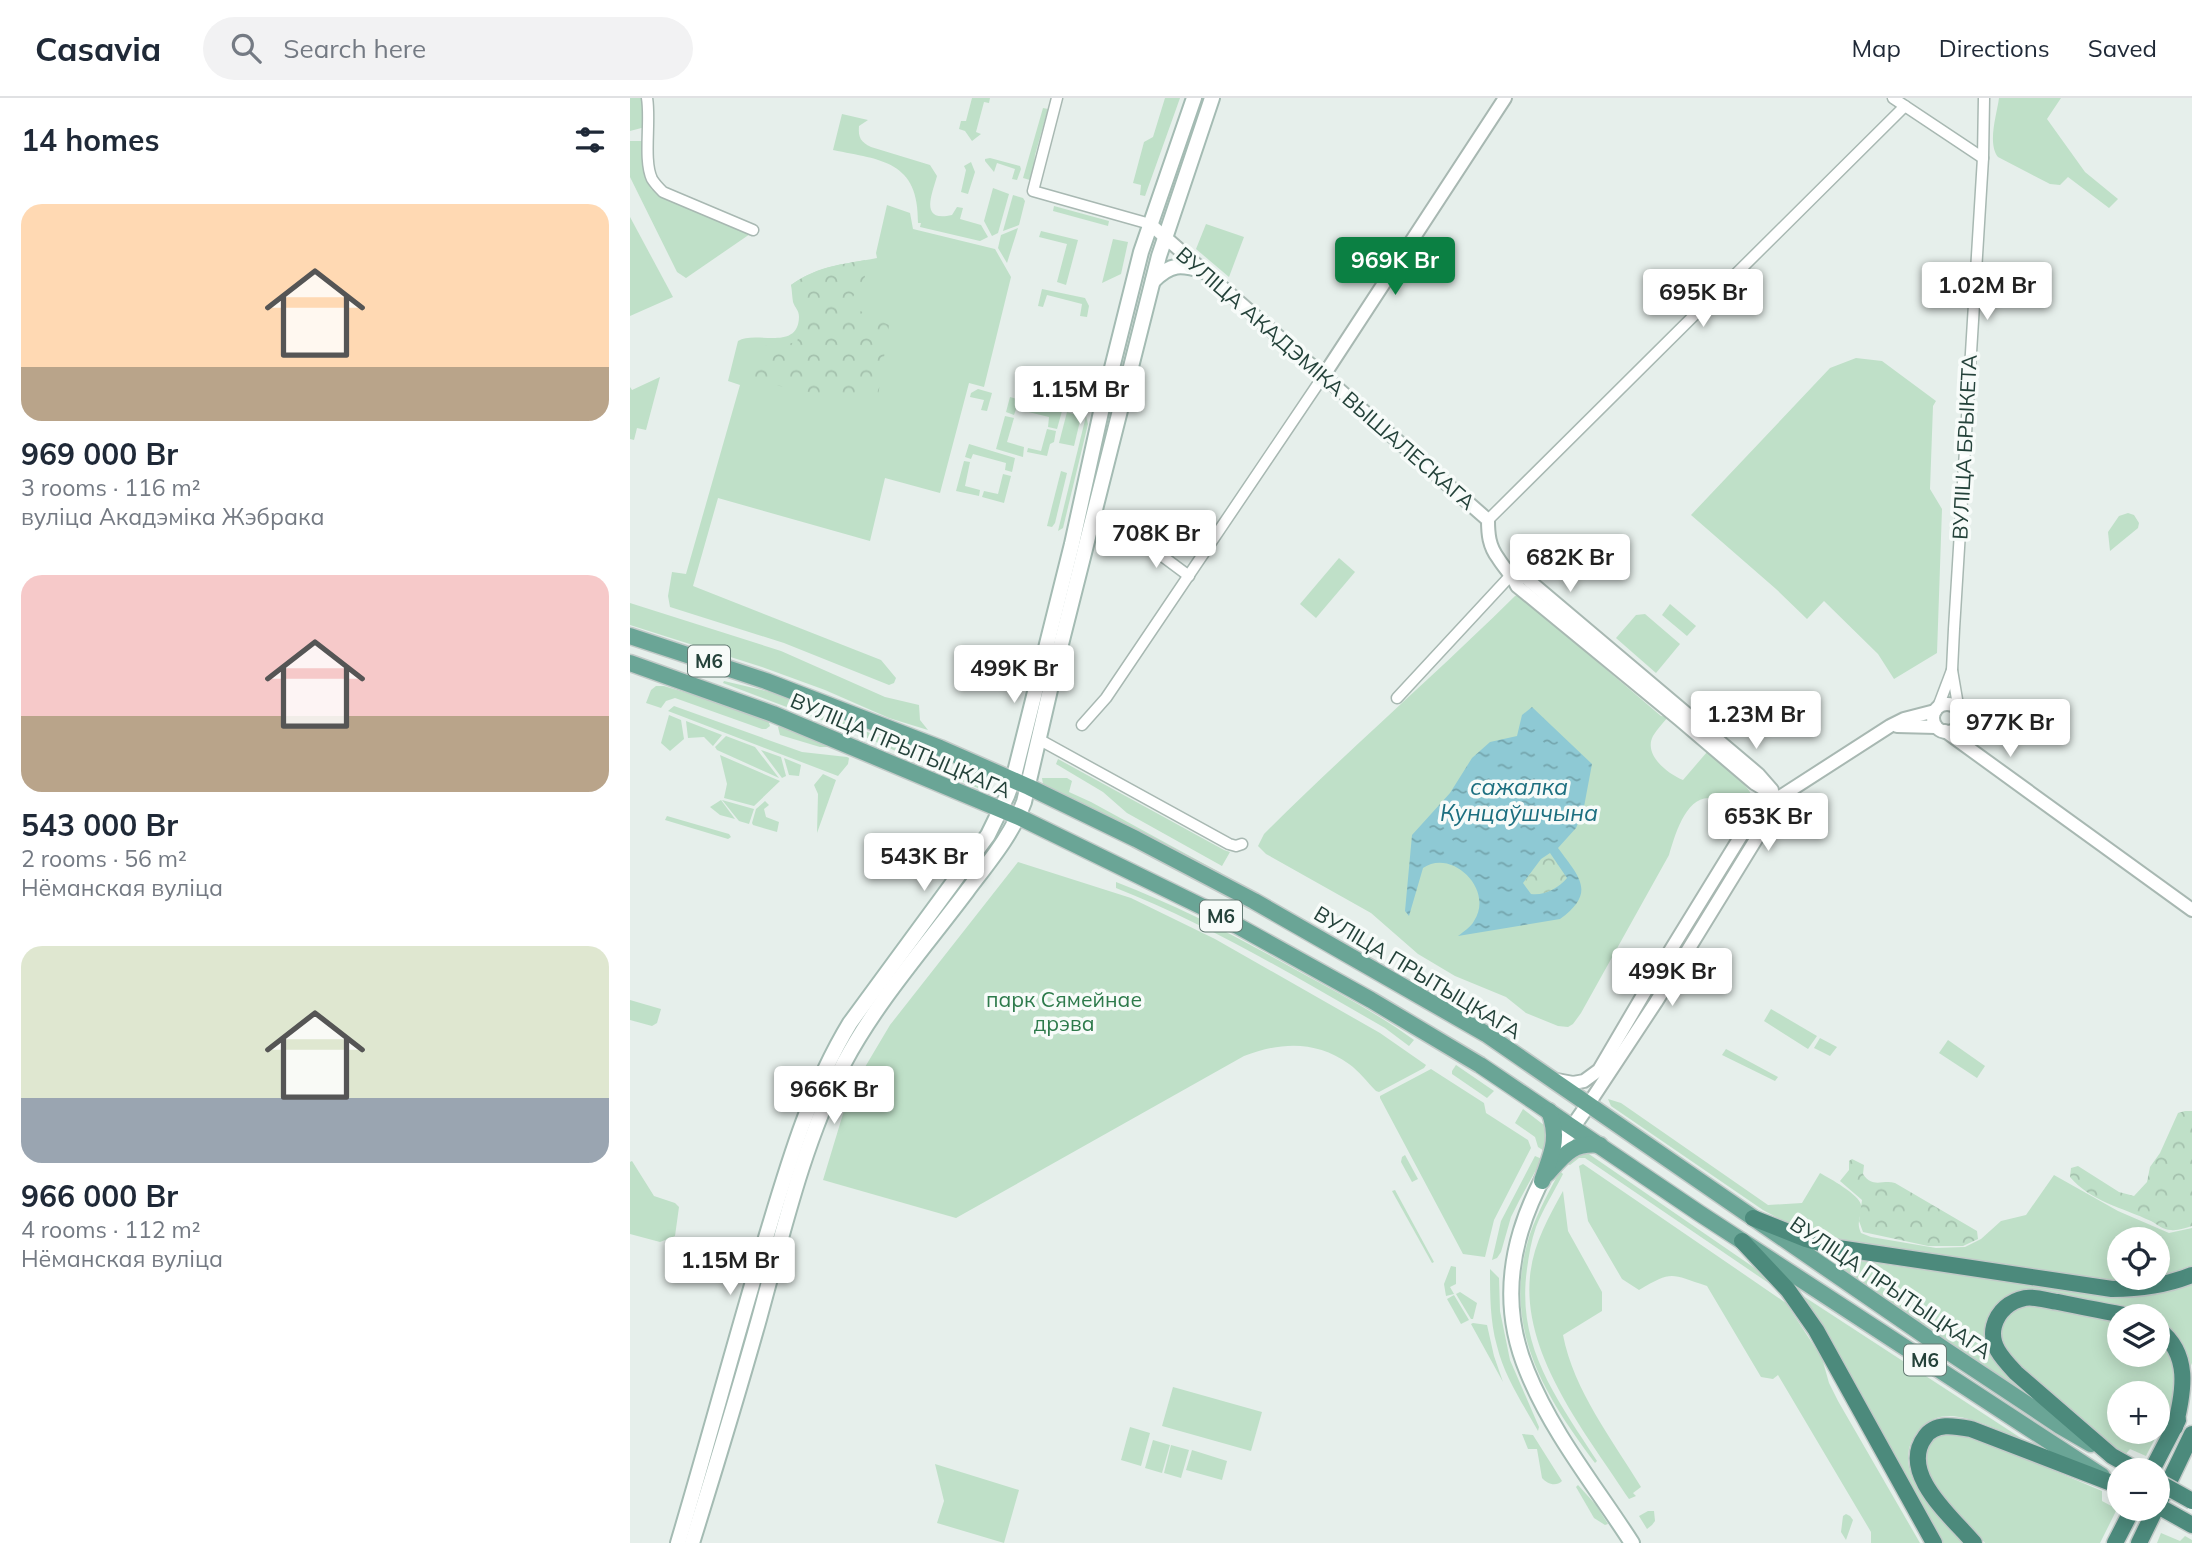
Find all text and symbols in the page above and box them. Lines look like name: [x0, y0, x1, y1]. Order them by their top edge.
search box: [203, 17, 693, 80]
text: Casavia: [35, 28, 161, 69]
icon: search: [227, 29, 265, 67]
text: Search here: [283, 32, 426, 65]
text: Map: [1851, 33, 1901, 63]
text: Directions: [1939, 33, 2050, 63]
text: Saved: [2088, 33, 2157, 63]
text: 14 homes: [21, 121, 160, 159]
icon: filters: [571, 121, 609, 159]
pin: 969K Br: [1330, 238, 1460, 297]
street label: ВУЛІЦА АКАДЭМІКА ВЫШАЛЕСКАГА: [1171, 241, 1481, 515]
text: 969K Br: [1351, 245, 1439, 274]
icon: home: [252, 250, 378, 376]
pin: 1.02M Br: [1915, 262, 2059, 322]
pin: 695K Br: [1638, 270, 1768, 329]
text: 1.02M Br: [1938, 270, 2036, 299]
text: 695K Br: [1659, 277, 1747, 306]
street label: ВУЛІЦА БРЫКЕТА: [1946, 353, 1982, 540]
pin: 1.15M Br: [1008, 366, 1152, 426]
text: 1.15M Br: [1031, 374, 1129, 403]
text: 969 000 Br: [21, 435, 178, 473]
text: 3 rooms · 116 m²: [21, 473, 201, 502]
text: вуліца Акадэміка Жэбрака: [21, 502, 324, 531]
pin: 708K Br: [1091, 510, 1221, 570]
text: 708K Br: [1112, 518, 1200, 547]
pin: 682K Br: [1505, 534, 1635, 594]
text: 682K Br: [1526, 542, 1614, 571]
icon: home: [252, 621, 378, 747]
road number: М6: [688, 646, 730, 676]
pin: 499K Br: [949, 646, 1079, 705]
text: 499K Br: [970, 653, 1058, 682]
street label: ВУЛІЦА ПРЫТЫЦКАГА: [787, 687, 1016, 803]
pin: 1.23M Br: [1684, 692, 1828, 751]
text: 1.23M Br: [1707, 699, 1805, 728]
pin: 977K Br: [1945, 700, 2075, 759]
text: 977K Br: [1966, 707, 2054, 736]
water label: сажалка Кунцаўшчына: [1440, 772, 1598, 827]
pin: 653K Br: [1703, 794, 1833, 853]
text: 653K Br: [1724, 801, 1812, 830]
text: 543 000 Br: [21, 806, 178, 844]
pin: 543K Br: [859, 834, 989, 893]
text: 543K Br: [880, 841, 968, 870]
text: 2 rooms · 56 m²: [21, 844, 187, 873]
text: Нёманская вуліца: [21, 873, 223, 902]
street label: ВУЛІЦА ПРЫТЫЦКАГА: [1310, 900, 1527, 1044]
road number: М6: [1200, 901, 1242, 932]
pin: 499K Br: [1607, 948, 1737, 1008]
text: 499K Br: [1628, 956, 1716, 985]
park label: парк Сямейнае дрэва: [986, 986, 1142, 1036]
icon: home: [252, 992, 378, 1118]
pin: 966K Br: [769, 1066, 899, 1126]
text: 966K Br: [790, 1074, 878, 1103]
text: 966 000 Br: [21, 1177, 178, 1215]
street label: ВУЛІЦА ПРЫТЫЦКАГА: [1786, 1210, 1997, 1364]
text: 4 rooms · 112 m²: [21, 1215, 201, 1244]
map controls: [2107, 1227, 2170, 1521]
button: locate: [2107, 1227, 2170, 1290]
pin: 1.15M Br: [658, 1238, 802, 1297]
text: Нёманская вуліца: [21, 1244, 223, 1273]
text: 1.15M Br: [681, 1245, 779, 1274]
button: layers: [2107, 1304, 2170, 1367]
road number: М6: [1904, 1344, 1946, 1376]
button: +: [2107, 1381, 2170, 1444]
button: −: [2107, 1458, 2170, 1521]

